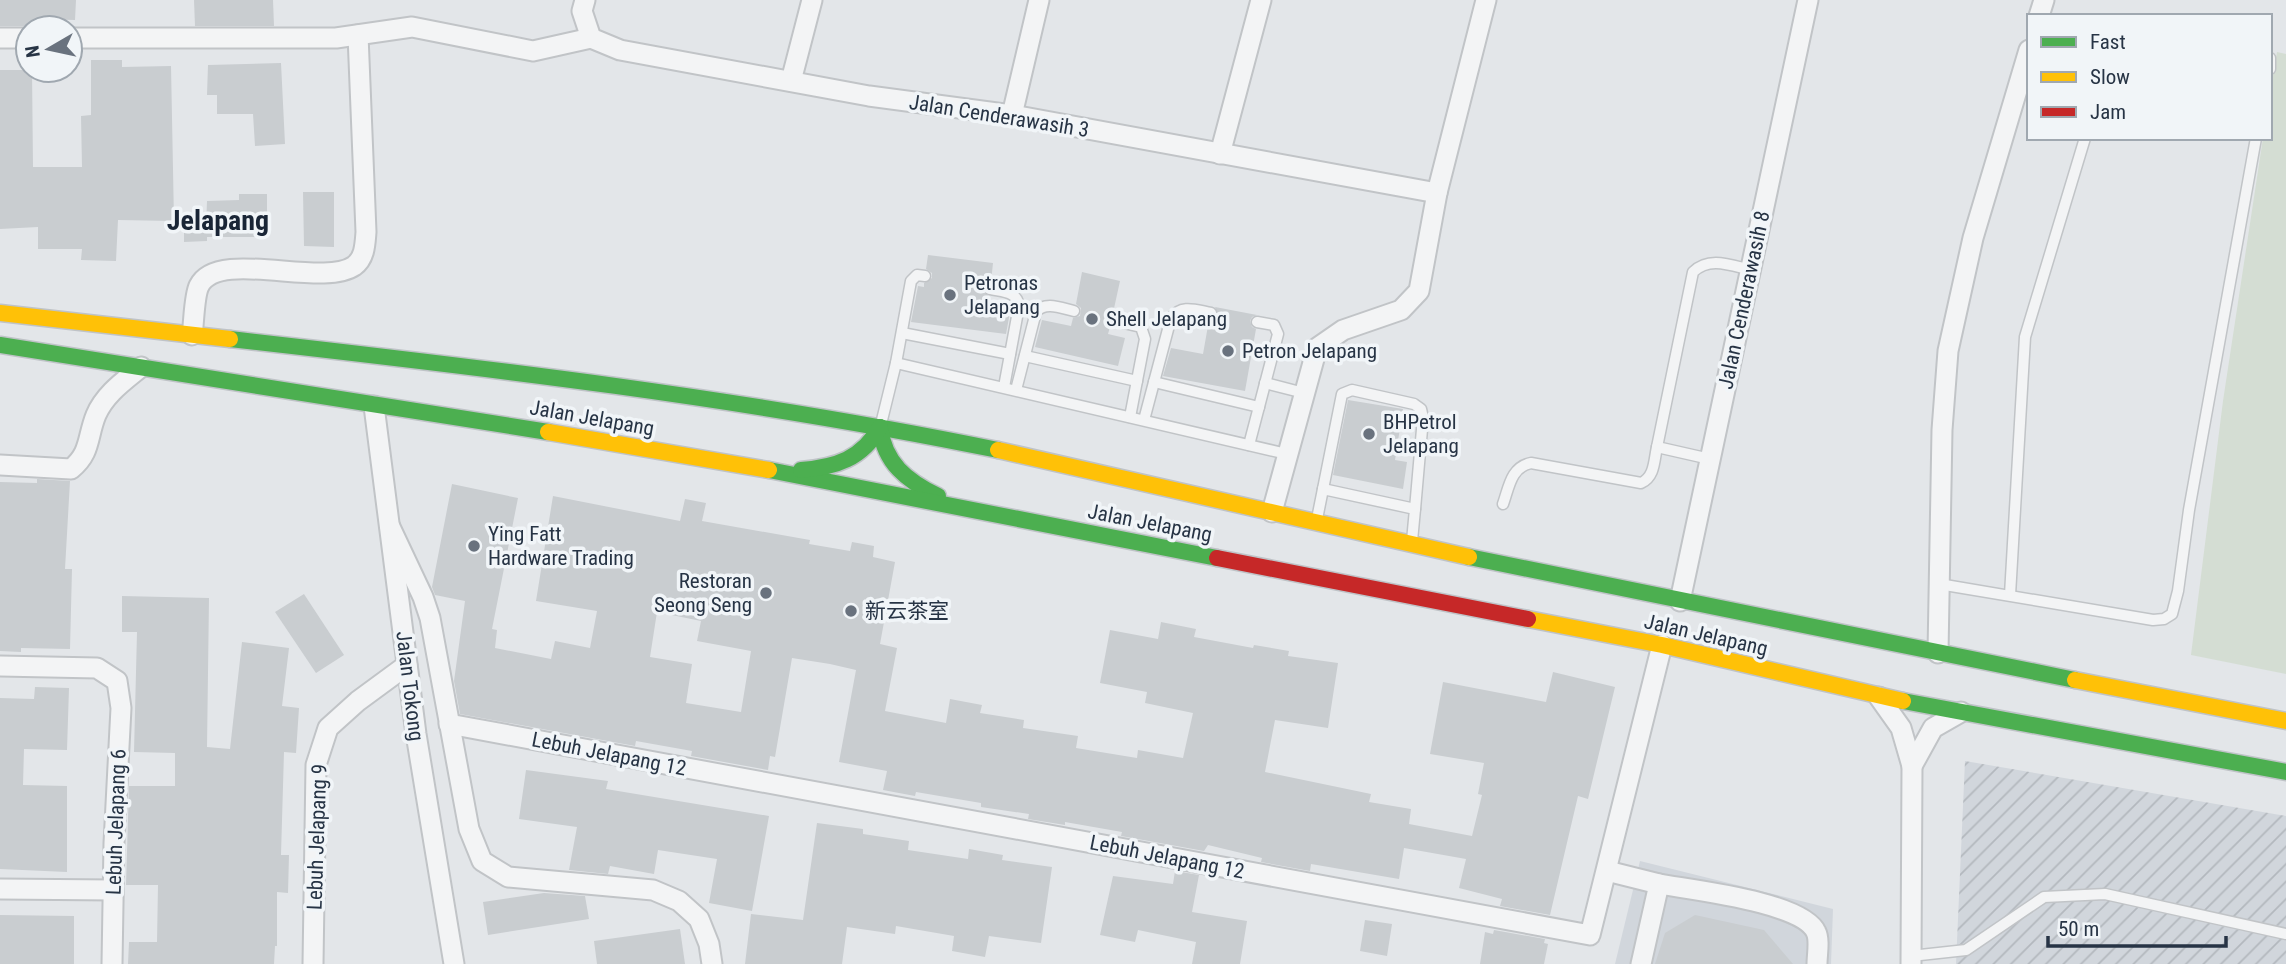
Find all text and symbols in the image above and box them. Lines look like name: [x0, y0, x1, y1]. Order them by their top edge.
north arrow: [14, 14, 84, 84]
legend: [2027, 14, 2272, 140]
text: Fast: [2090, 30, 2126, 54]
text: N: [20, 44, 45, 59]
text: Slow: [2090, 65, 2130, 89]
street label: Jalan Cenderawasih 3: [907, 90, 1091, 142]
text: Jam: [2090, 100, 2126, 124]
district label: Jelapang: [167, 204, 269, 237]
street label: Jalan Cenderawasih 8: [1713, 209, 1775, 391]
place label: Petronas Jelapang: [964, 271, 1040, 319]
marker: Petronas Jelapang: [942, 287, 958, 303]
place label: Shell Jelapang: [1106, 307, 1227, 331]
marker: Shell Jelapang: [1084, 311, 1100, 327]
place label: Petron Jelapang: [1242, 339, 1377, 363]
marker: Petron Jelapang: [1220, 343, 1236, 359]
street label: Jalan Jelapang: [528, 395, 656, 441]
place label: BHPetrol Jelapang: [1383, 410, 1459, 458]
marker: BHPetrol Jelapang: [1361, 426, 1377, 442]
street label: Jalan Jelapang: [1086, 499, 1214, 547]
place label: Ying Fatt Hardware Trading: [488, 522, 634, 570]
marker: Ying Fatt Hardware Trading: [466, 538, 482, 554]
place label: Restoran Seong Seng: [654, 569, 752, 617]
marker: Restoran Seong Seng: [758, 585, 774, 601]
place label: 新云茶室: [865, 599, 949, 623]
marker: 新云茶室: [843, 603, 859, 619]
street label: Jalan Jelapang: [1642, 609, 1770, 661]
street label: Jalan Tokong: [391, 630, 429, 742]
street label: Lebuh Jelapang 12: [530, 727, 688, 781]
street label: Lebuh Jelapang 6: [101, 748, 131, 896]
street label: Lebuh Jelapang 9: [302, 763, 332, 911]
street label: Lebuh Jelapang 12: [1088, 830, 1246, 884]
scale bar: [2048, 904, 2226, 948]
text: 50 m: [2058, 917, 2099, 941]

